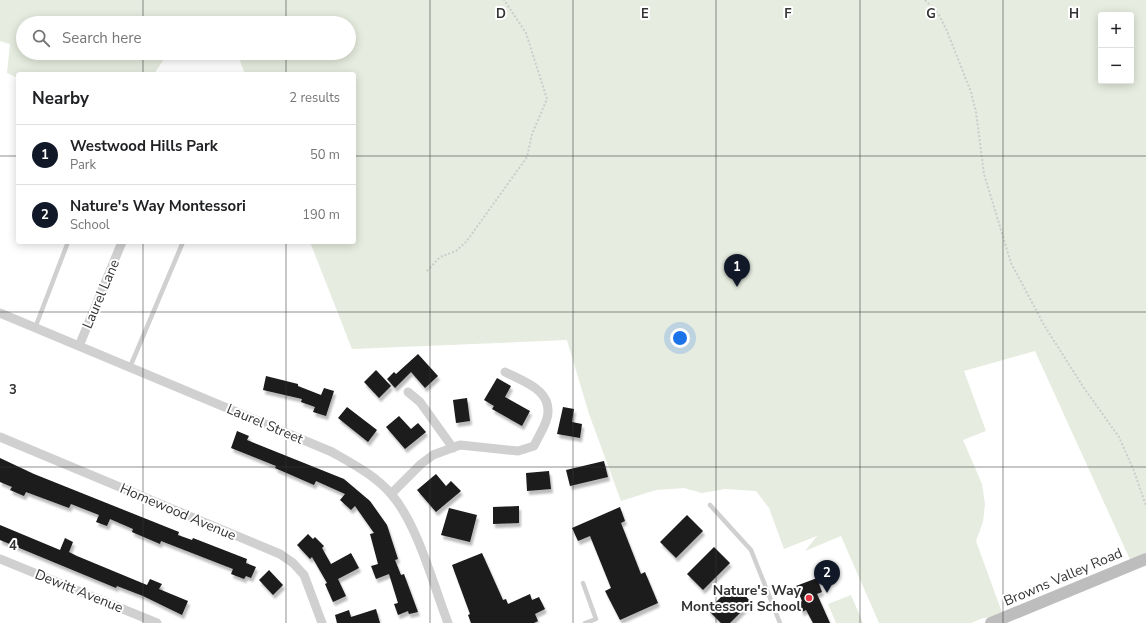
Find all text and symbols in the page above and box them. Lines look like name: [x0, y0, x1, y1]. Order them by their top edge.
text: D: [496, 5, 506, 23]
text: E: [641, 5, 649, 23]
text: F: [784, 5, 792, 23]
text: G: [926, 5, 936, 23]
text: H: [1069, 5, 1079, 23]
map controls: [1098, 12, 1134, 84]
button: +: [1098, 12, 1134, 48]
search box: [16, 16, 356, 60]
icon: search: [30, 27, 52, 49]
text: Search here: [62, 28, 142, 48]
button: −: [1098, 48, 1134, 84]
text: Nearby: [32, 87, 89, 110]
text: 2 results: [289, 89, 340, 107]
text: Westwood Hills Park: [70, 136, 218, 156]
text: 1: [41, 146, 49, 164]
text: 50 m: [310, 146, 340, 164]
text: Park: [70, 156, 96, 174]
text: Nature's Way Montessori: [70, 196, 246, 216]
text: 2: [41, 206, 49, 224]
text: 190 m: [302, 206, 340, 224]
text: School: [70, 216, 110, 234]
pin: 1: [724, 254, 750, 287]
street label: Laurel Lane: [78, 256, 124, 332]
your location: [670, 328, 690, 348]
text: 3: [9, 381, 17, 399]
street label: Laurel Street: [224, 399, 306, 449]
street label: Homewood Avenue: [117, 479, 239, 545]
text: 4: [9, 537, 17, 555]
street label: Browns Valley Road: [1001, 543, 1125, 611]
pin: 2: [814, 560, 840, 593]
street label: Dewitt Avenue: [32, 565, 126, 617]
place label: Nature's Way Montessori School: [681, 581, 802, 616]
marker: Nature's Way Montessori School: [804, 593, 814, 603]

